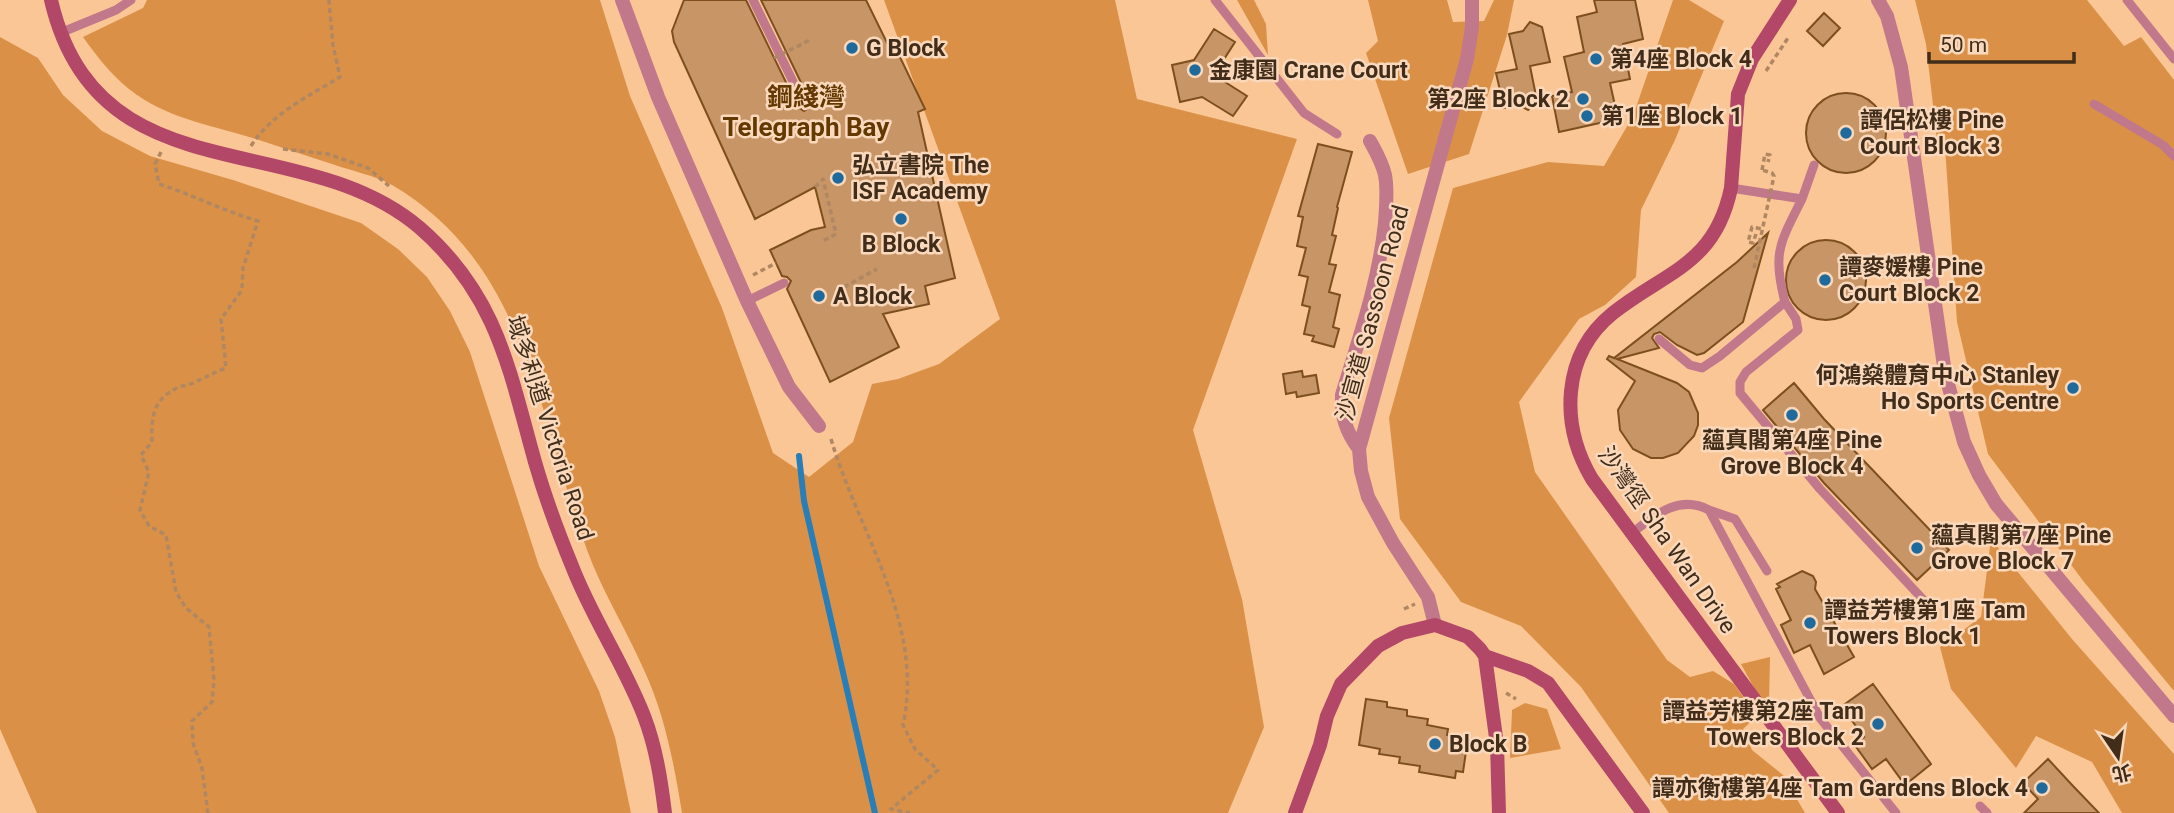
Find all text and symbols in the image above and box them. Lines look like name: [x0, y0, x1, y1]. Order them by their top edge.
scale bar: [1929, 21, 2074, 65]
text: 50 m: [1940, 33, 1987, 57]
place label: G Block: [866, 35, 946, 62]
marker: G Block: [844, 40, 860, 56]
place label: 第4座 Block 4: [1610, 46, 1752, 73]
marker: 第4座 Block 4: [1588, 51, 1604, 67]
place label: 金康園 Crane Court: [1209, 57, 1408, 84]
marker: 金康園 Crane Court: [1187, 62, 1203, 78]
district label: 鋼綫灣 Telegraph Bay: [723, 82, 890, 142]
place label: 第2座 Block 2: [1427, 86, 1569, 113]
marker: 第2座 Block 2: [1575, 91, 1591, 107]
place label: 第1座 Block 1: [1601, 103, 1743, 130]
place label: 譚侶松樓 Pine Court Block 3: [1860, 107, 2004, 160]
marker: 第1座 Block 1: [1579, 108, 1595, 124]
marker: 譚侶松樓 Pine Court Block 3: [1838, 125, 1854, 141]
place label: 弘立書院 The ISF Academy: [852, 152, 989, 205]
marker: 弘立書院 The ISF Academy: [830, 170, 846, 186]
street label: 沙宣道 Sassoon Road: [1331, 202, 1415, 424]
marker: B Block: [893, 211, 909, 227]
place label: B Block: [862, 231, 941, 258]
place label: 譚麥媛樓 Pine Court Block 2: [1839, 254, 1983, 307]
marker: 譚麥媛樓 Pine Court Block 2: [1817, 272, 1833, 288]
place label: A Block: [833, 283, 913, 310]
marker: A Block: [811, 288, 827, 304]
street label: 域多利道 Victoria Road: [501, 312, 599, 544]
place label: 何鴻燊體育中心 Stanley Ho Sports Centre: [1815, 362, 2059, 415]
marker: 何鴻燊體育中心 Stanley Ho Sports Centre: [2065, 380, 2081, 396]
marker: 蘊真閣第4座 Pine Grove Block 4: [1784, 407, 1800, 423]
place label: 蘊真閣第4座 Pine Grove Block 4: [1702, 427, 1882, 480]
street label: 沙灣徑 Sha Wan Drive: [1592, 441, 1742, 639]
place label: 蘊真閣第7座 Pine Grove Block 7: [1931, 522, 2111, 575]
marker: 蘊真閣第7座 Pine Grove Block 7: [1909, 540, 1925, 556]
place label: 譚益芳樓第1座 Tam Towers Block 1: [1824, 597, 2026, 650]
marker: 譚益芳樓第1座 Tam Towers Block 1: [1802, 615, 1818, 631]
place label: 譚益芳樓第2座 Tam Towers Block 2: [1662, 698, 1864, 751]
marker: 譚益芳樓第2座 Tam Towers Block 2: [1870, 716, 1886, 732]
north arrow: [2083, 722, 2153, 792]
place label: Block B: [1449, 731, 1527, 758]
marker: Block B: [1427, 736, 1443, 752]
text: 北: [2110, 760, 2134, 786]
place label: 譚亦衡樓第4座 Tam Gardens Block 4: [1652, 775, 2028, 802]
marker: 譚亦衡樓第4座 Tam Gardens Block 4: [2034, 780, 2050, 796]

